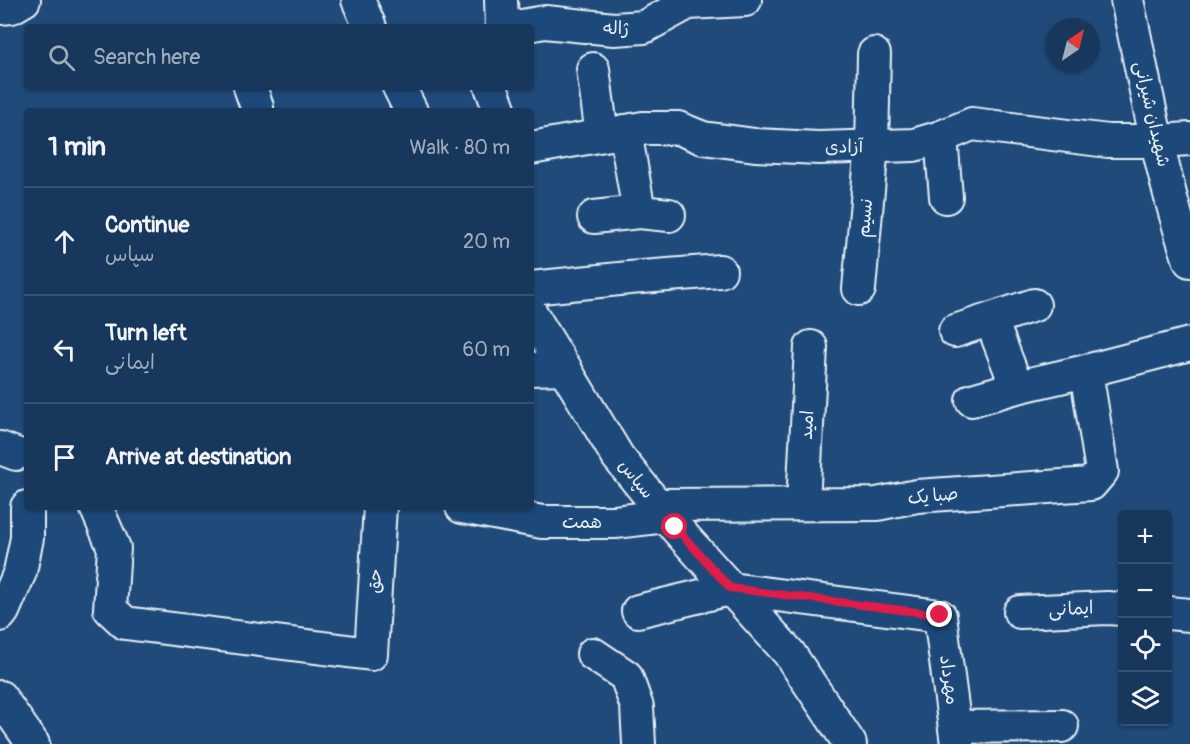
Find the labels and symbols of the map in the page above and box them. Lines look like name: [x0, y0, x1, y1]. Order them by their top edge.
street label: ژاله: [603, 17, 629, 40]
north arrow: [1046, 18, 1100, 72]
street label: شهیدان شیرانی: [1129, 59, 1175, 169]
street label: آزادی: [825, 135, 865, 159]
street label: نسیم: [852, 197, 880, 239]
street label: امید: [795, 410, 819, 440]
street label: سپاس: [613, 454, 659, 504]
street label: صبا یک: [907, 482, 959, 510]
street label: همت: [562, 511, 602, 534]
route start: [661, 513, 687, 539]
street label: حق: [363, 568, 387, 594]
street label: ایمانی: [1048, 596, 1094, 622]
route end: [926, 601, 952, 627]
street label: مهرداد: [934, 654, 964, 706]

